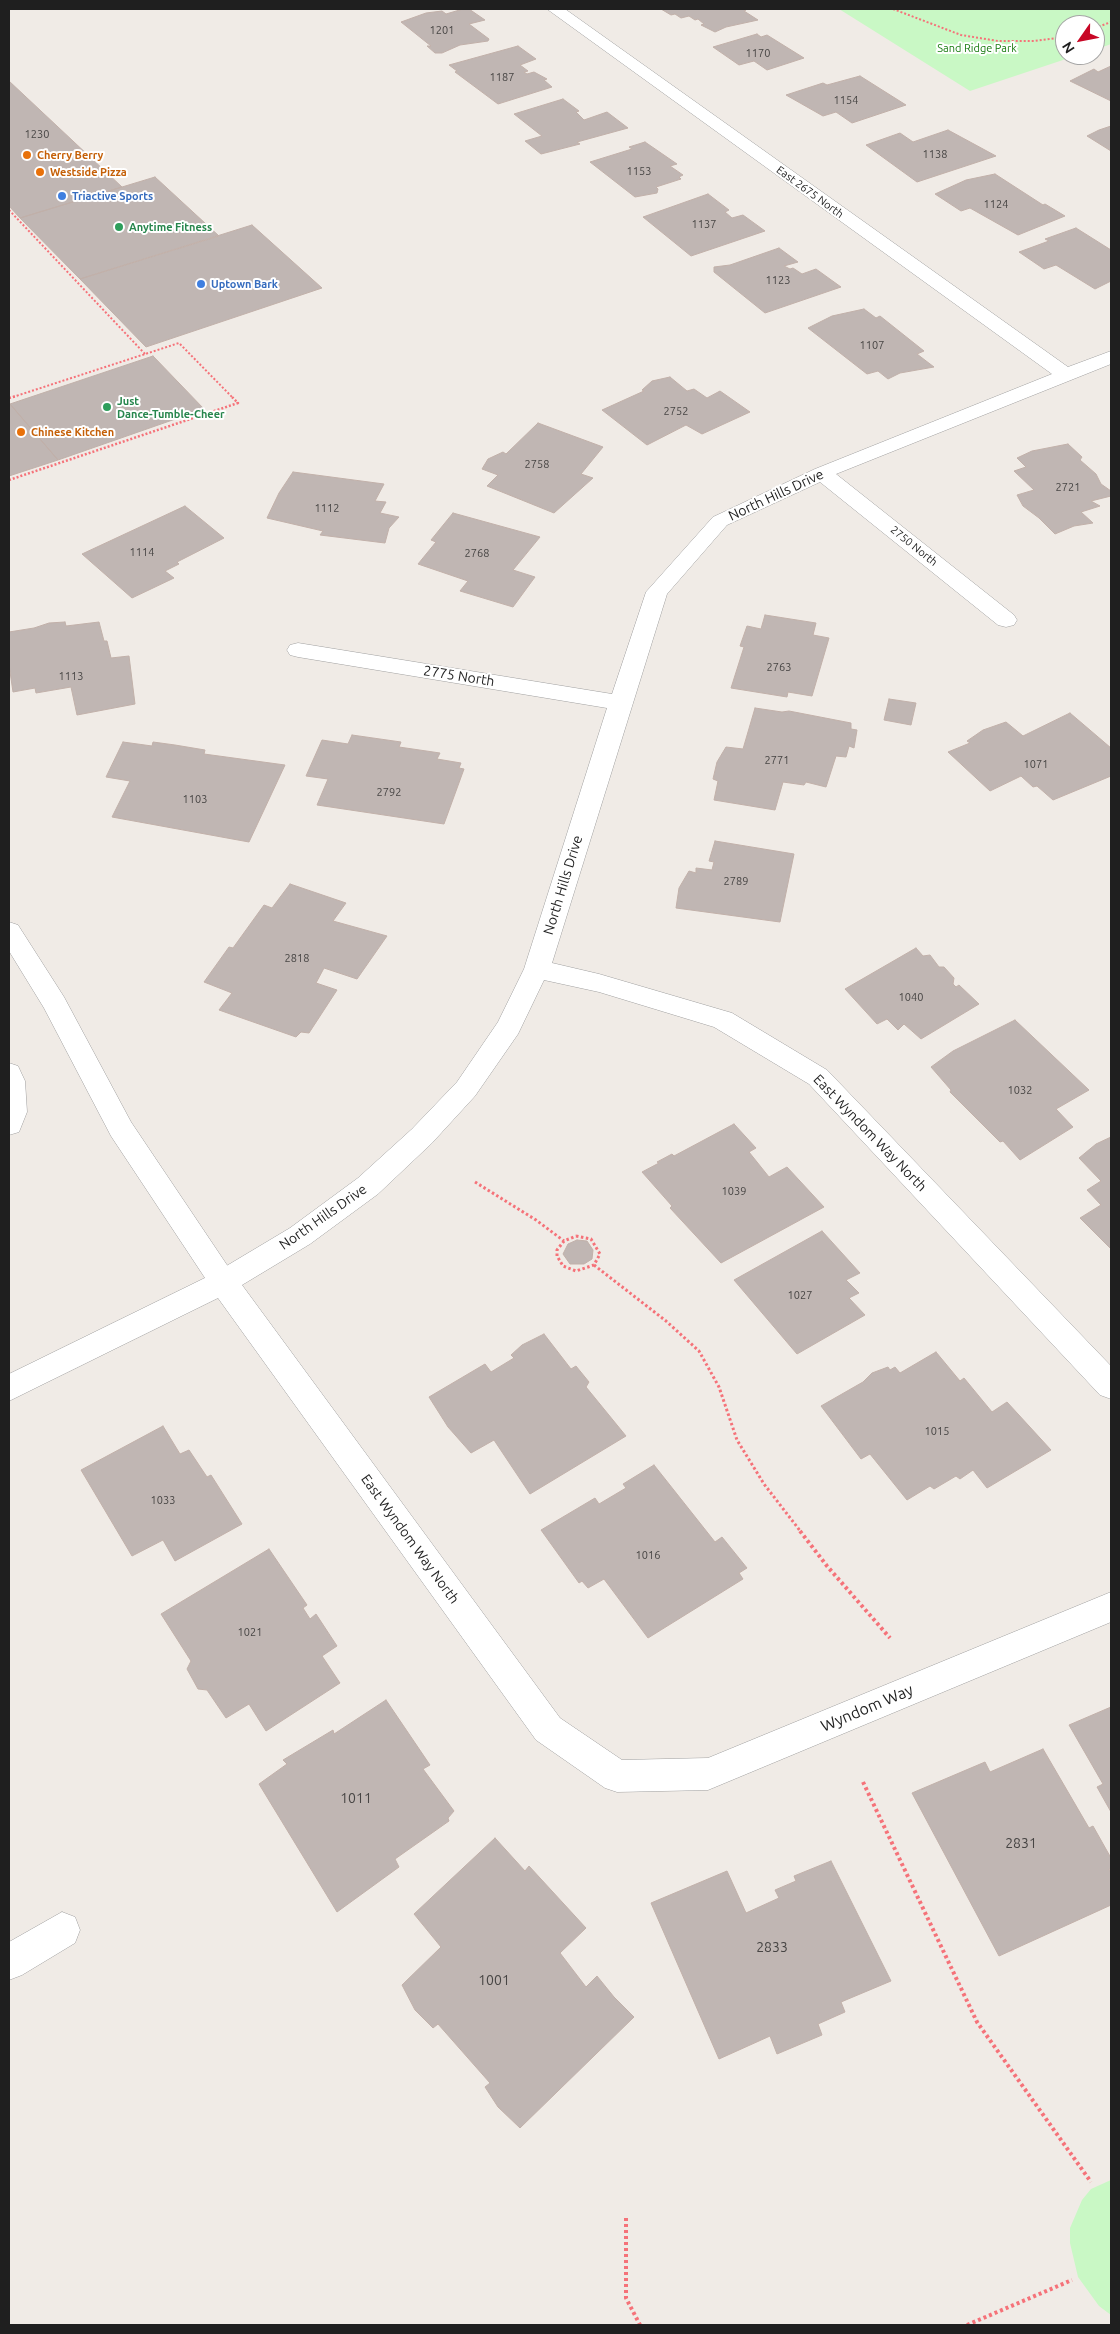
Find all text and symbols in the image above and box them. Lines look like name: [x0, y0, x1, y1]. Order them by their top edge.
north arrow: [1055, 15, 1105, 65]
house number: 1201: [430, 23, 454, 37]
text: N: [1059, 39, 1078, 56]
park label: Sand Ridge Park: [937, 41, 1017, 55]
house number: 1170: [746, 46, 770, 60]
house number: 1187: [490, 70, 514, 84]
house number: 1154: [834, 93, 858, 107]
house number: 1230: [25, 127, 49, 141]
house number: 1138: [923, 147, 947, 161]
place label: Cherry Berry: [37, 148, 103, 162]
marker: Cherry Berry: [21, 149, 33, 161]
street label: East 2675 North: [774, 163, 846, 221]
house number: 1153: [627, 164, 651, 178]
place label: Westside Pizza: [50, 165, 127, 179]
marker: Westside Pizza: [34, 166, 46, 178]
place label: Triactive Sports: [72, 189, 153, 203]
marker: Triactive Sports: [56, 190, 68, 202]
house number: 1124: [984, 197, 1008, 211]
house number: 1137: [692, 217, 716, 231]
place label: Anytime Fitness: [129, 220, 212, 234]
marker: Anytime Fitness: [113, 221, 125, 233]
house number: 1123: [766, 273, 790, 287]
place label: Uptown Bark: [211, 277, 278, 291]
marker: Uptown Bark: [195, 278, 207, 290]
house number: 1107: [860, 338, 884, 352]
place label: Just Dance-Tumble-Cheer: [117, 394, 225, 420]
marker: Just Dance-Tumble-Cheer: [101, 401, 113, 413]
house number: 2752: [664, 404, 688, 418]
place label: Chinese Kitchen: [31, 425, 114, 439]
marker: Chinese Kitchen: [15, 426, 27, 438]
house number: 2758: [525, 457, 549, 471]
street label: North Hills Drive: [726, 466, 826, 524]
house number: 2721: [1056, 480, 1080, 494]
house number: 1112: [315, 501, 339, 515]
street label: 2750 North: [888, 523, 940, 569]
house number: 1114: [130, 545, 154, 559]
house number: 2768: [465, 546, 489, 560]
house number: 2763: [767, 660, 791, 674]
street label: 2775 North: [422, 662, 496, 690]
house number: 1113: [59, 669, 83, 683]
house number: 2771: [765, 753, 789, 767]
house number: 1071: [1024, 757, 1048, 771]
house number: 2792: [377, 785, 401, 799]
house number: 1103: [183, 792, 207, 806]
street label: North Hills Drive: [540, 833, 586, 937]
house number: 2789: [724, 874, 748, 888]
house number: 2818: [285, 951, 309, 965]
house number: 1040: [899, 990, 923, 1004]
street label: East Wyndom Way North: [810, 1071, 930, 1195]
house number: 1032: [1008, 1083, 1032, 1097]
street label: North Hills Drive: [276, 1181, 370, 1253]
house number: 1039: [722, 1184, 746, 1198]
house number: 1027: [788, 1288, 812, 1302]
house number: 1015: [925, 1424, 949, 1438]
street label: East Wyndom Way North: [357, 1471, 463, 1607]
house number: 1033: [151, 1493, 175, 1507]
house number: 1016: [636, 1548, 660, 1562]
house number: 1021: [238, 1625, 262, 1639]
street label: Wyndom Way: [818, 1680, 916, 1736]
house number: 1011: [340, 1790, 372, 1806]
house number: 2831: [1005, 1835, 1037, 1851]
house number: 2833: [756, 1939, 788, 1955]
house number: 1001: [478, 1972, 510, 1988]

